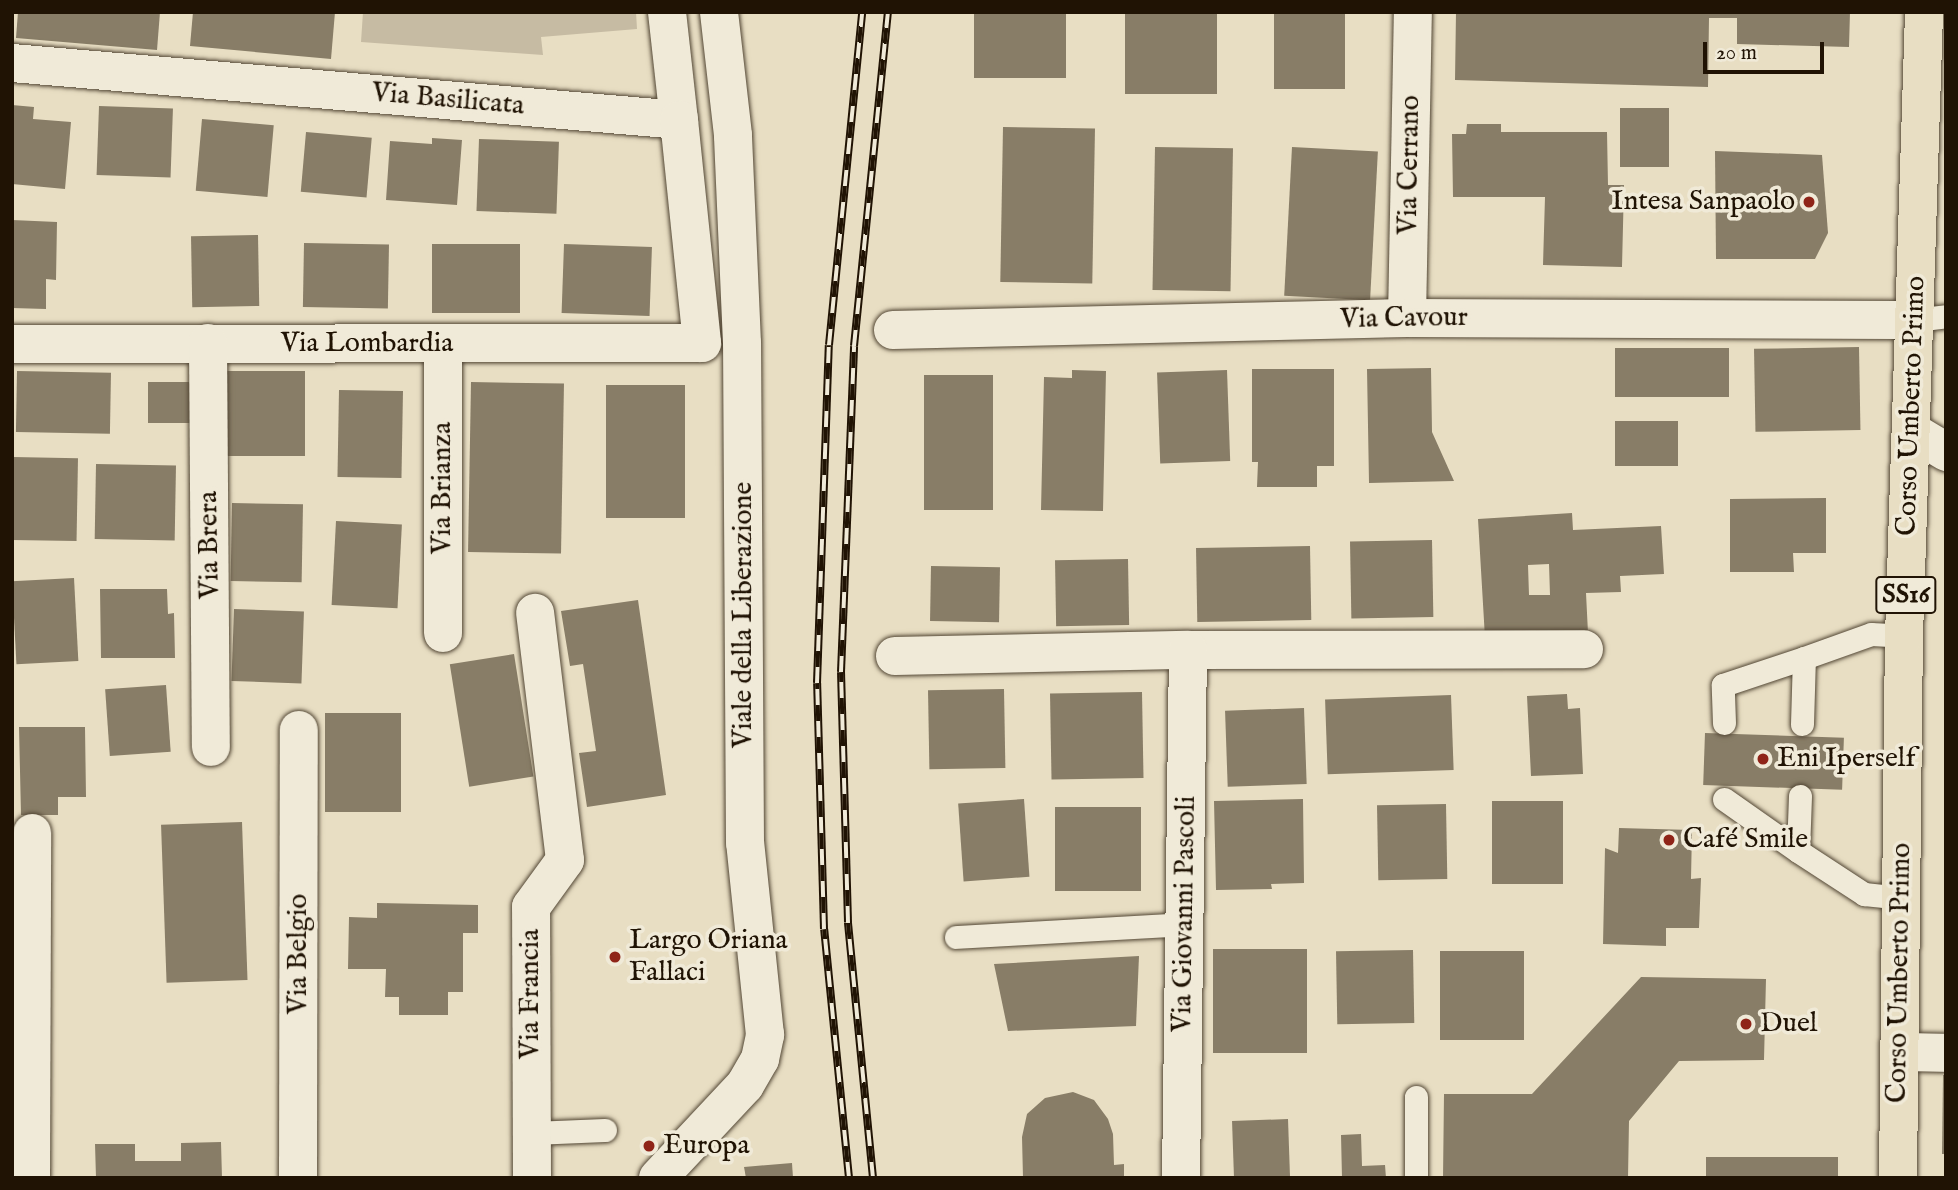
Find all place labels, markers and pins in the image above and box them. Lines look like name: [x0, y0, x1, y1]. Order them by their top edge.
place label: Intesa Sanpaolo: [1611, 185, 1795, 219]
marker: Intesa Sanpaolo: [1801, 194, 1817, 210]
place label: Eni Iperself: [1777, 742, 1916, 776]
marker: Eni Iperself: [1755, 751, 1771, 767]
place label: Café Smile: [1683, 823, 1808, 857]
marker: Café Smile: [1661, 832, 1677, 848]
place label: Largo Oriana Fallaci: [629, 924, 788, 990]
marker: Largo Oriana Fallaci: [607, 949, 623, 965]
place label: Duel: [1760, 1007, 1818, 1041]
marker: Duel: [1738, 1016, 1754, 1032]
place label: Europa: [663, 1129, 750, 1163]
marker: Europa: [641, 1138, 657, 1154]

